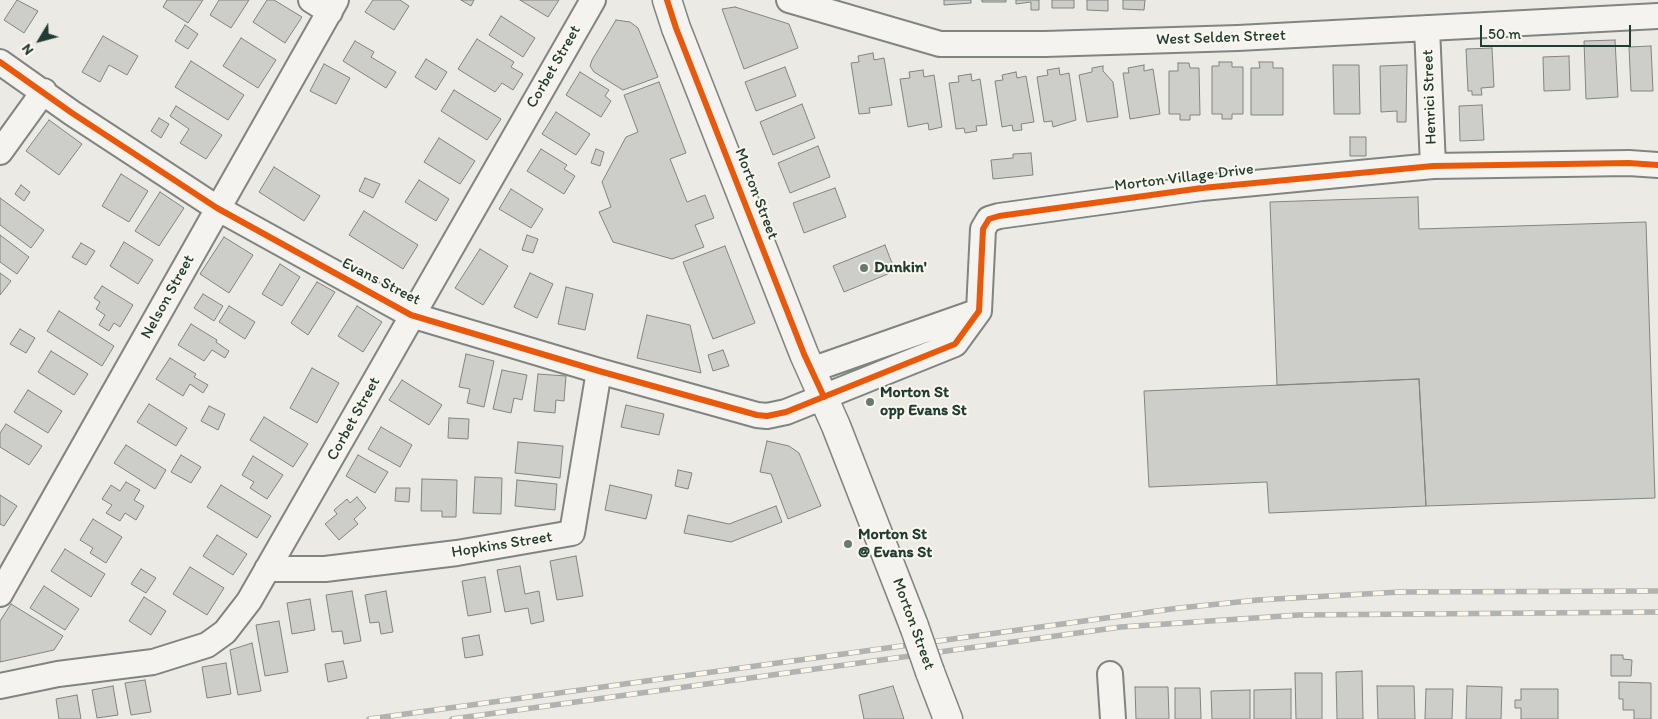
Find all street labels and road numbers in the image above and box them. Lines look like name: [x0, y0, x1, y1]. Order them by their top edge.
street label: Corbet Street: [523, 22, 585, 112]
street label: West Selden Street: [1156, 26, 1286, 50]
street label: Henrici Street: [1419, 49, 1441, 145]
street label: Morton Street: [730, 146, 782, 242]
street label: Morton Village Drive: [1113, 160, 1255, 196]
street label: Nelson Street: [137, 252, 199, 342]
street label: Evans Street: [338, 254, 424, 310]
street label: Corbet Street: [323, 374, 385, 464]
street label: Hopkins Street: [450, 528, 554, 562]
street label: Morton Street: [888, 576, 938, 672]

